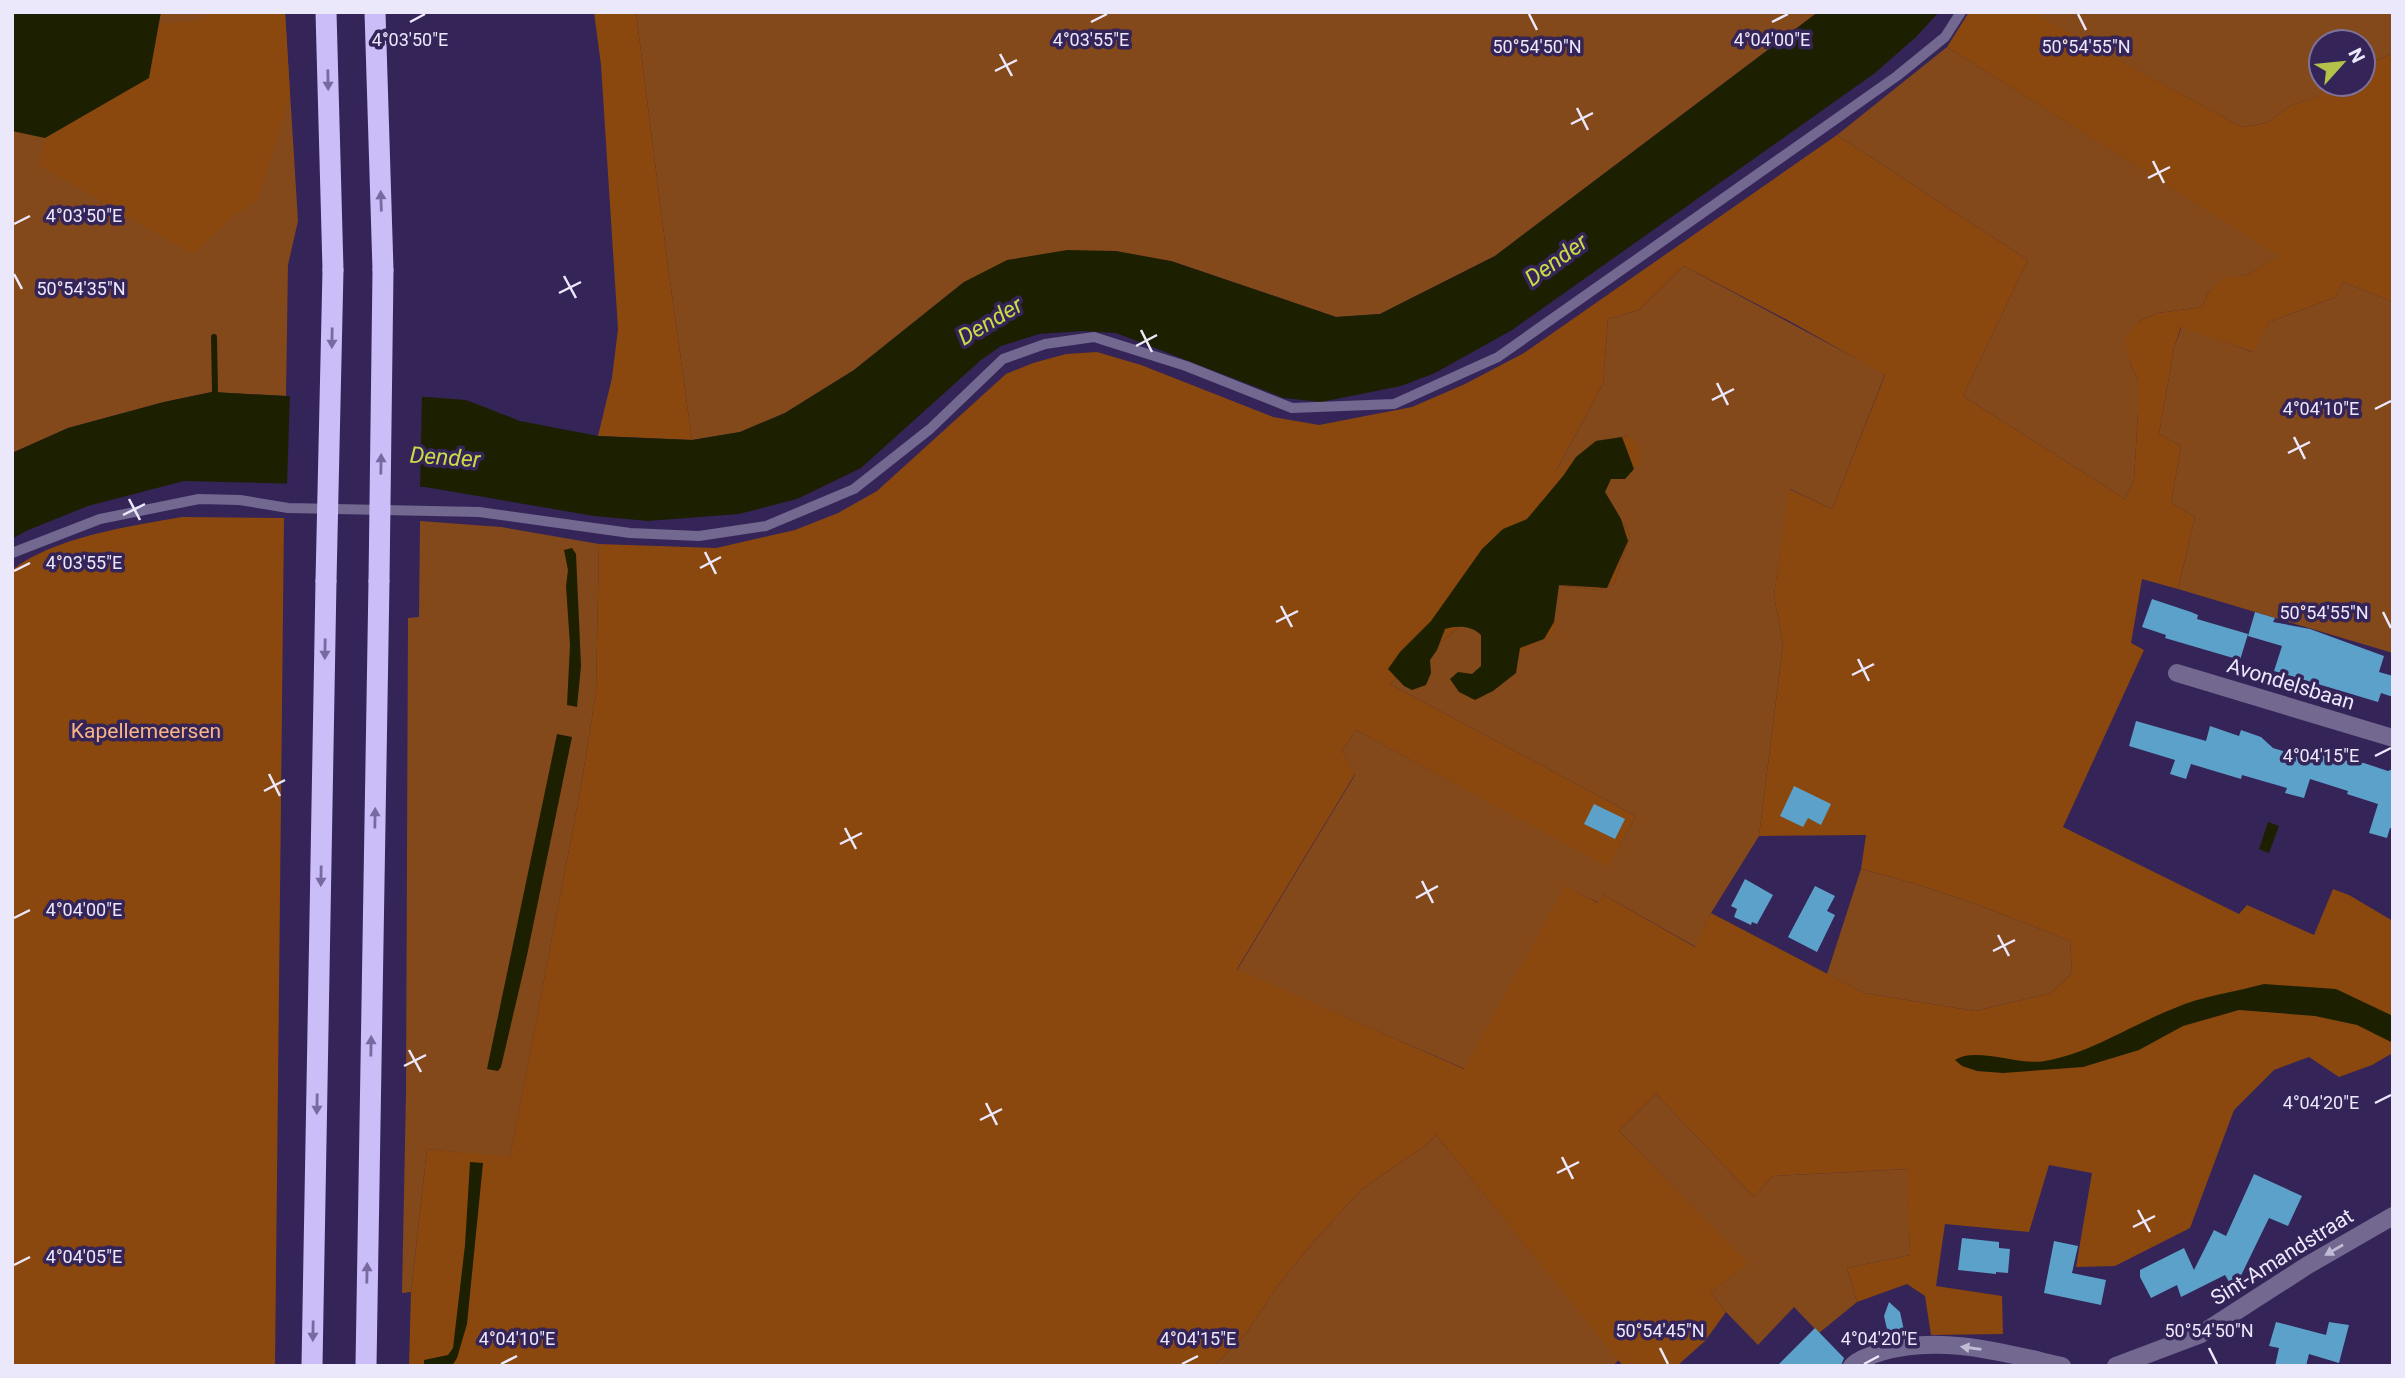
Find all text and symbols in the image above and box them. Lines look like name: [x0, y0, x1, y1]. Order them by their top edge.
north arrow: [2307, 28, 2377, 98]
text: 4°03'50"E: [372, 29, 448, 50]
text: 4°03'55"E: [1053, 29, 1129, 50]
text: 4°04'00"E: [1734, 29, 1810, 50]
text: 50°54'50"N: [1492, 36, 1582, 57]
text: 50°54'55"N: [2041, 36, 2131, 57]
text: N: [2343, 44, 2370, 67]
one-way arrow: [323, 70, 334, 92]
one-way arrow: [376, 190, 387, 212]
text: 4°03'50"E: [46, 205, 122, 226]
water label: Dender: [1520, 228, 1594, 292]
text: 50°54'35"N: [36, 278, 126, 299]
water label: Dender: [953, 291, 1029, 351]
one-way arrow: [326, 327, 337, 349]
text: 4°04'10"E: [2283, 398, 2359, 419]
water label: Dender: [409, 442, 483, 474]
one-way arrow: [375, 453, 387, 475]
text: 4°03'55"E: [46, 552, 122, 573]
text: 50°54'55"N: [2279, 602, 2369, 623]
one-way arrow: [319, 638, 330, 660]
street label: Avondelsbaan: [2224, 653, 2358, 715]
park label: Kapellemeersen: [71, 719, 221, 743]
text: 4°04'15"E: [2283, 745, 2359, 766]
one-way arrow: [369, 807, 381, 829]
one-way arrow: [315, 866, 326, 888]
text: 4°04'00"E: [46, 899, 122, 920]
one-way arrow: [366, 1034, 377, 1056]
text: 4°04'20"E: [2283, 1092, 2359, 1113]
one-way arrow: [311, 1093, 323, 1115]
street label: Sint-Amandstraat: [2207, 1204, 2358, 1310]
one-way arrow: [2324, 1244, 2343, 1256]
text: 4°04'05"E: [46, 1246, 122, 1267]
one-way arrow: [362, 1262, 373, 1284]
text: 50°54'45"N: [1615, 1320, 1705, 1341]
text: 50°54'50"N: [2164, 1320, 2254, 1341]
one-way arrow: [307, 1321, 319, 1343]
text: 4°04'10"E: [479, 1328, 555, 1349]
text: 4°04'15"E: [1160, 1328, 1236, 1349]
text: 4°04'20"E: [1841, 1328, 1917, 1349]
one-way arrow: [1960, 1342, 1982, 1353]

